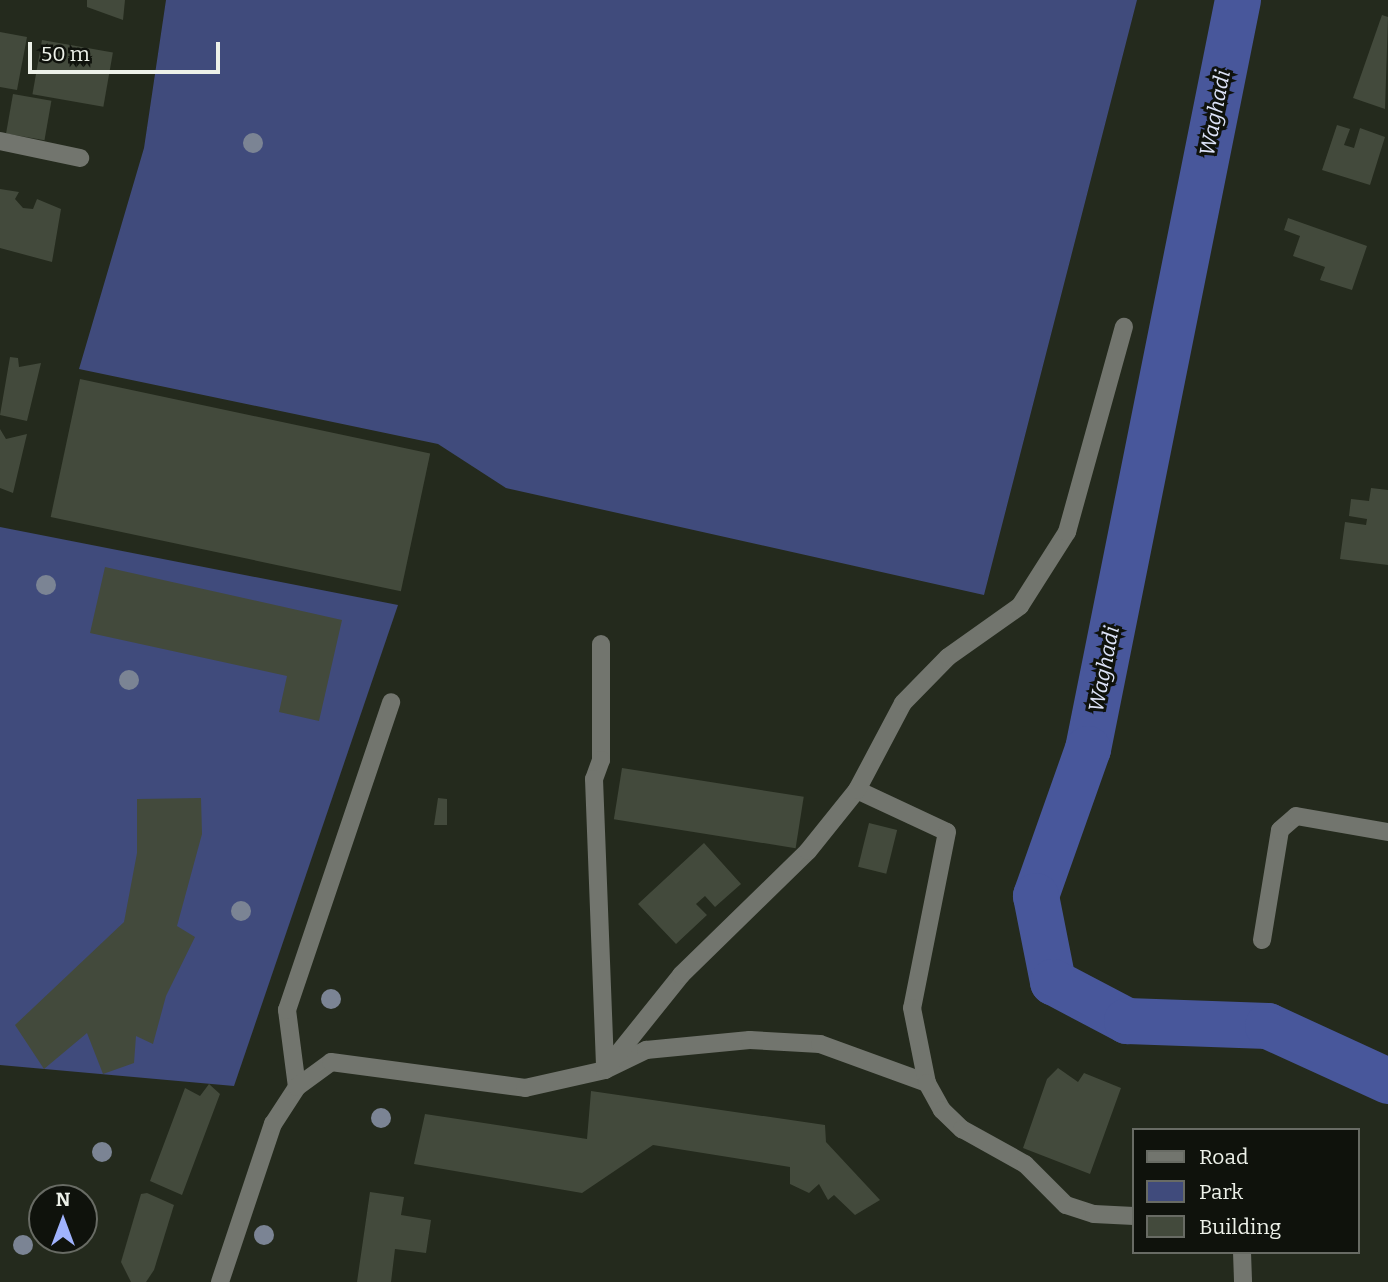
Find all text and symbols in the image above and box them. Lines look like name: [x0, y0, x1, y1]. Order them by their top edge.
scale bar: [32, 28, 224, 72]
text: 50 m: [41, 41, 90, 67]
water label: Waghadi: [1194, 68, 1236, 158]
water label: Waghadi: [1083, 624, 1125, 714]
legend: [1132, 1128, 1360, 1254]
text: Road: [1199, 1144, 1248, 1170]
text: Park: [1199, 1179, 1243, 1205]
north arrow: [28, 1184, 98, 1254]
text: N: [56, 1188, 70, 1211]
text: Building: [1199, 1214, 1281, 1240]

